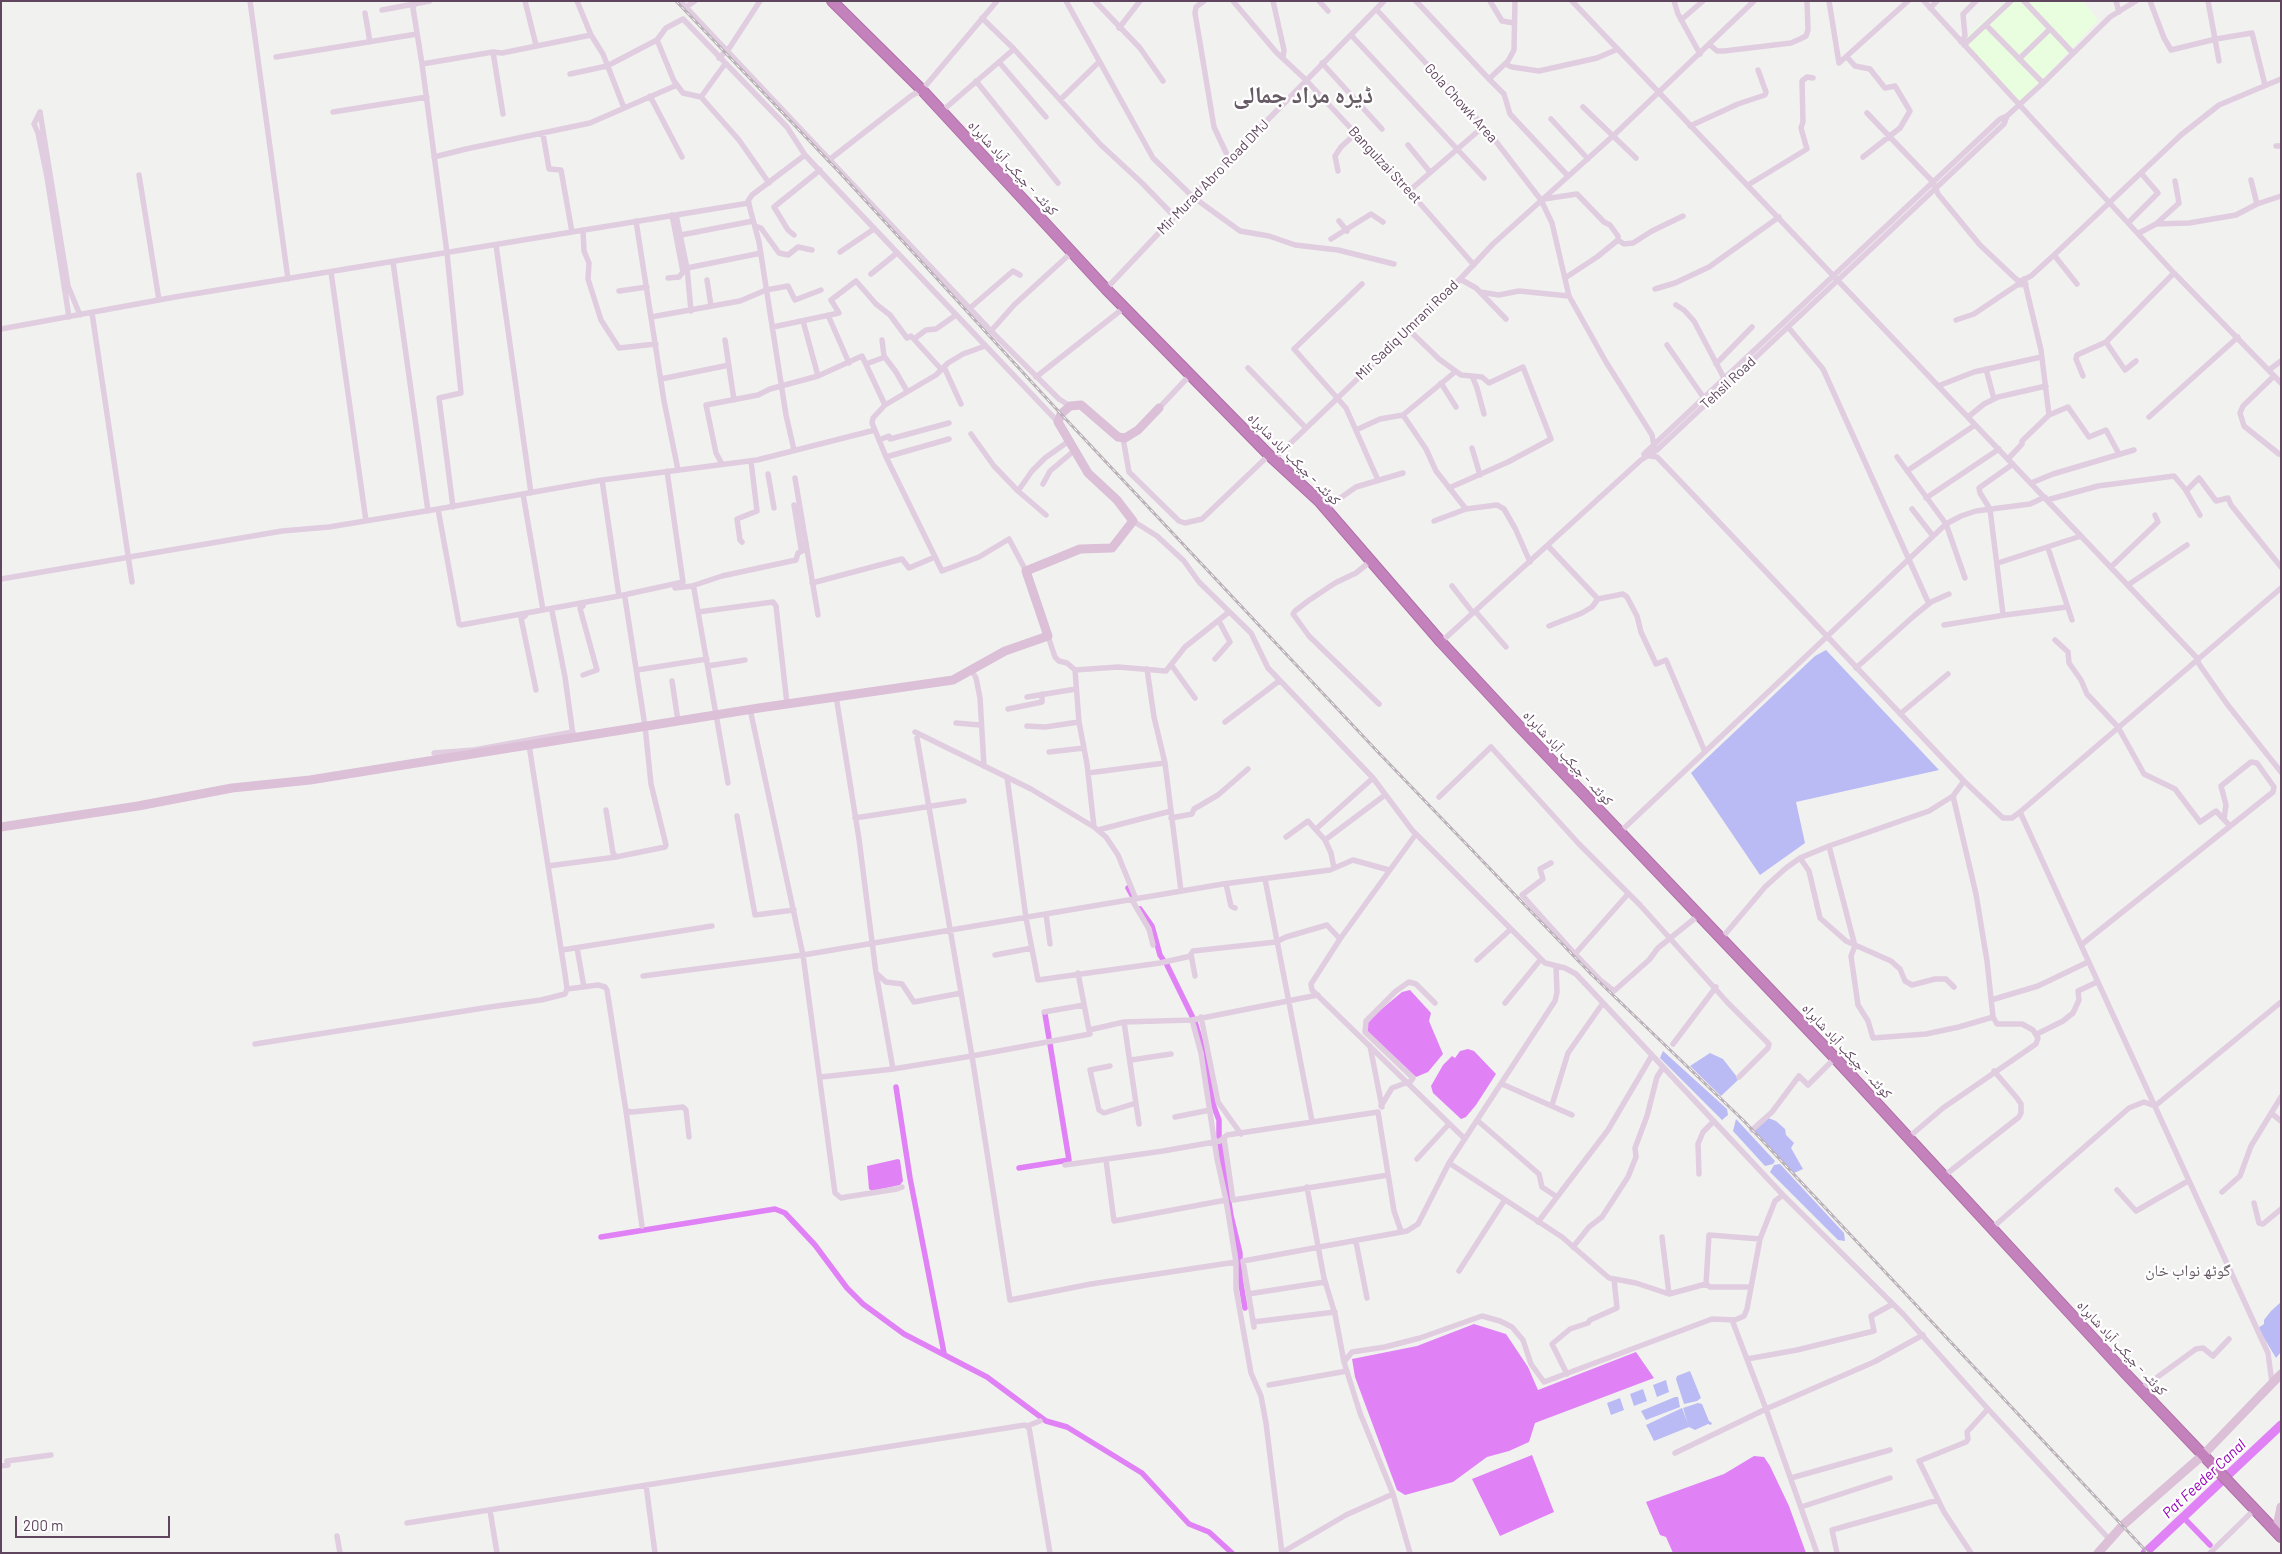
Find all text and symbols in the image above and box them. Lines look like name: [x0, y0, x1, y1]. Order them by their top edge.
street label: Gola Chowk Area: [1421, 60, 1501, 146]
district label: ڈیرہ مراد جمالی: [1233, 81, 1373, 109]
street label: Mir Murad Abro Road DMJ: [1154, 116, 1272, 238]
street label: کوئٹہ - جیکب آباد شاہراہ: [965, 117, 1061, 219]
street label: Bangulzai Street: [1345, 123, 1425, 207]
street label: Mir Sadiq Umrani Road: [1352, 277, 1462, 383]
street label: Tehsil Road: [1697, 353, 1759, 413]
street label: کوئٹہ - جیکب آباد شاہراہ: [1244, 409, 1344, 509]
street label: کوئٹہ - جیکب آباد شاہراہ: [1520, 707, 1616, 809]
street label: کوئٹہ - جیکب آباد شاہراہ: [1799, 1000, 1895, 1102]
district label: گوٹھ نواب خان: [2145, 1261, 2231, 1281]
street label: کوئٹہ - جیکب آباد شاہراہ: [2074, 1297, 2170, 1399]
water label: Pat Feeder Canal: [2159, 1436, 2249, 1522]
scale bar: [18, 1506, 172, 1538]
text: 200 m: [23, 1516, 63, 1534]

